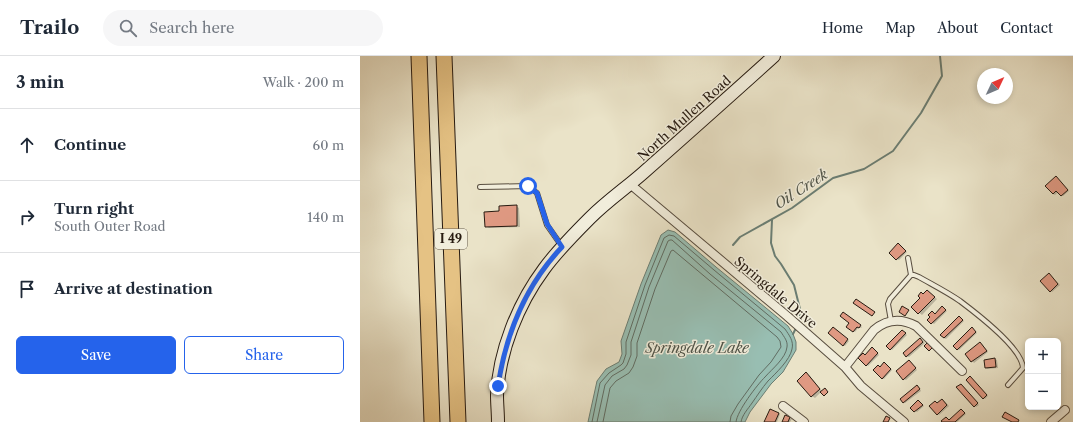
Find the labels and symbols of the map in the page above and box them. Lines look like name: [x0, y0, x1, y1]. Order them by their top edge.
north arrow: [977, 68, 1013, 104]
street label: North Mullen Road: [634, 72, 734, 164]
water label: Oil Creek: [771, 165, 832, 213]
route start: [519, 177, 537, 195]
road number: I 49: [435, 229, 467, 249]
street label: Springdale Drive: [731, 253, 821, 331]
water label: Springdale Lake: [644, 339, 750, 357]
route end: [489, 377, 507, 395]

